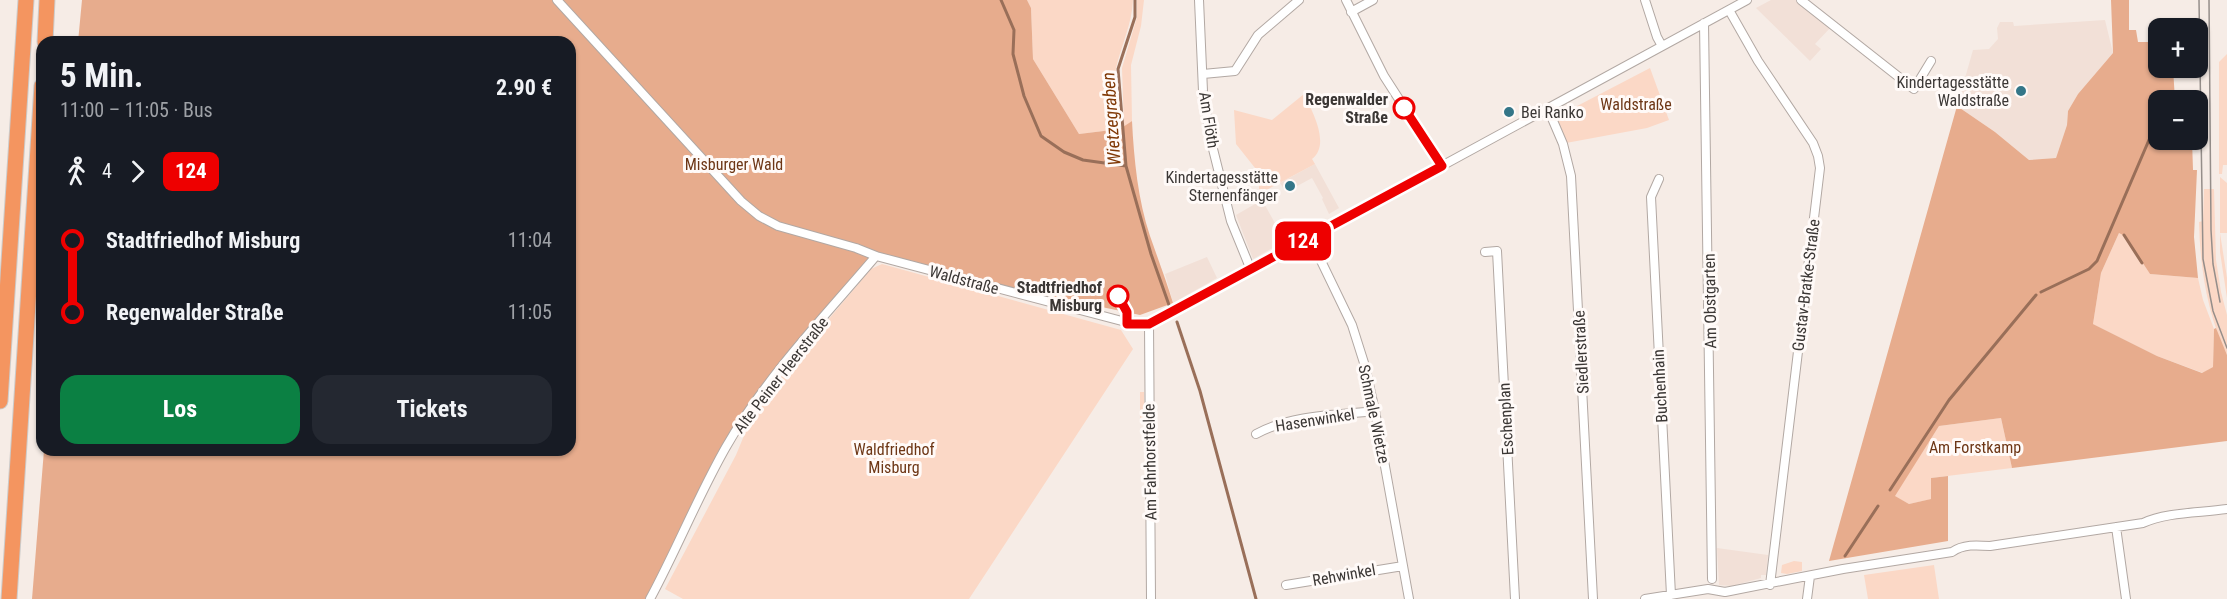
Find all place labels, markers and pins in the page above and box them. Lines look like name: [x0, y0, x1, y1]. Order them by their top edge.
place label: Kindertagesstätte Waldstraße: [1896, 73, 2009, 110]
marker: Kindertagesstätte Waldstraße: [2014, 84, 2028, 98]
place label: Regenwalder Straße: [1305, 90, 1388, 127]
marker: Regenwalder Straße: [1393, 97, 1415, 119]
place label: Bei Ranko: [1521, 103, 1584, 122]
marker: Bei Ranko: [1502, 105, 1516, 119]
place label: Kindertagesstätte Sternenfänger: [1165, 168, 1278, 205]
marker: Kindertagesstätte Sternenfänger: [1283, 179, 1297, 193]
place label: Stadtfriedhof Misburg: [1017, 278, 1103, 315]
marker: Stadtfriedhof Misburg: [1107, 285, 1129, 307]

